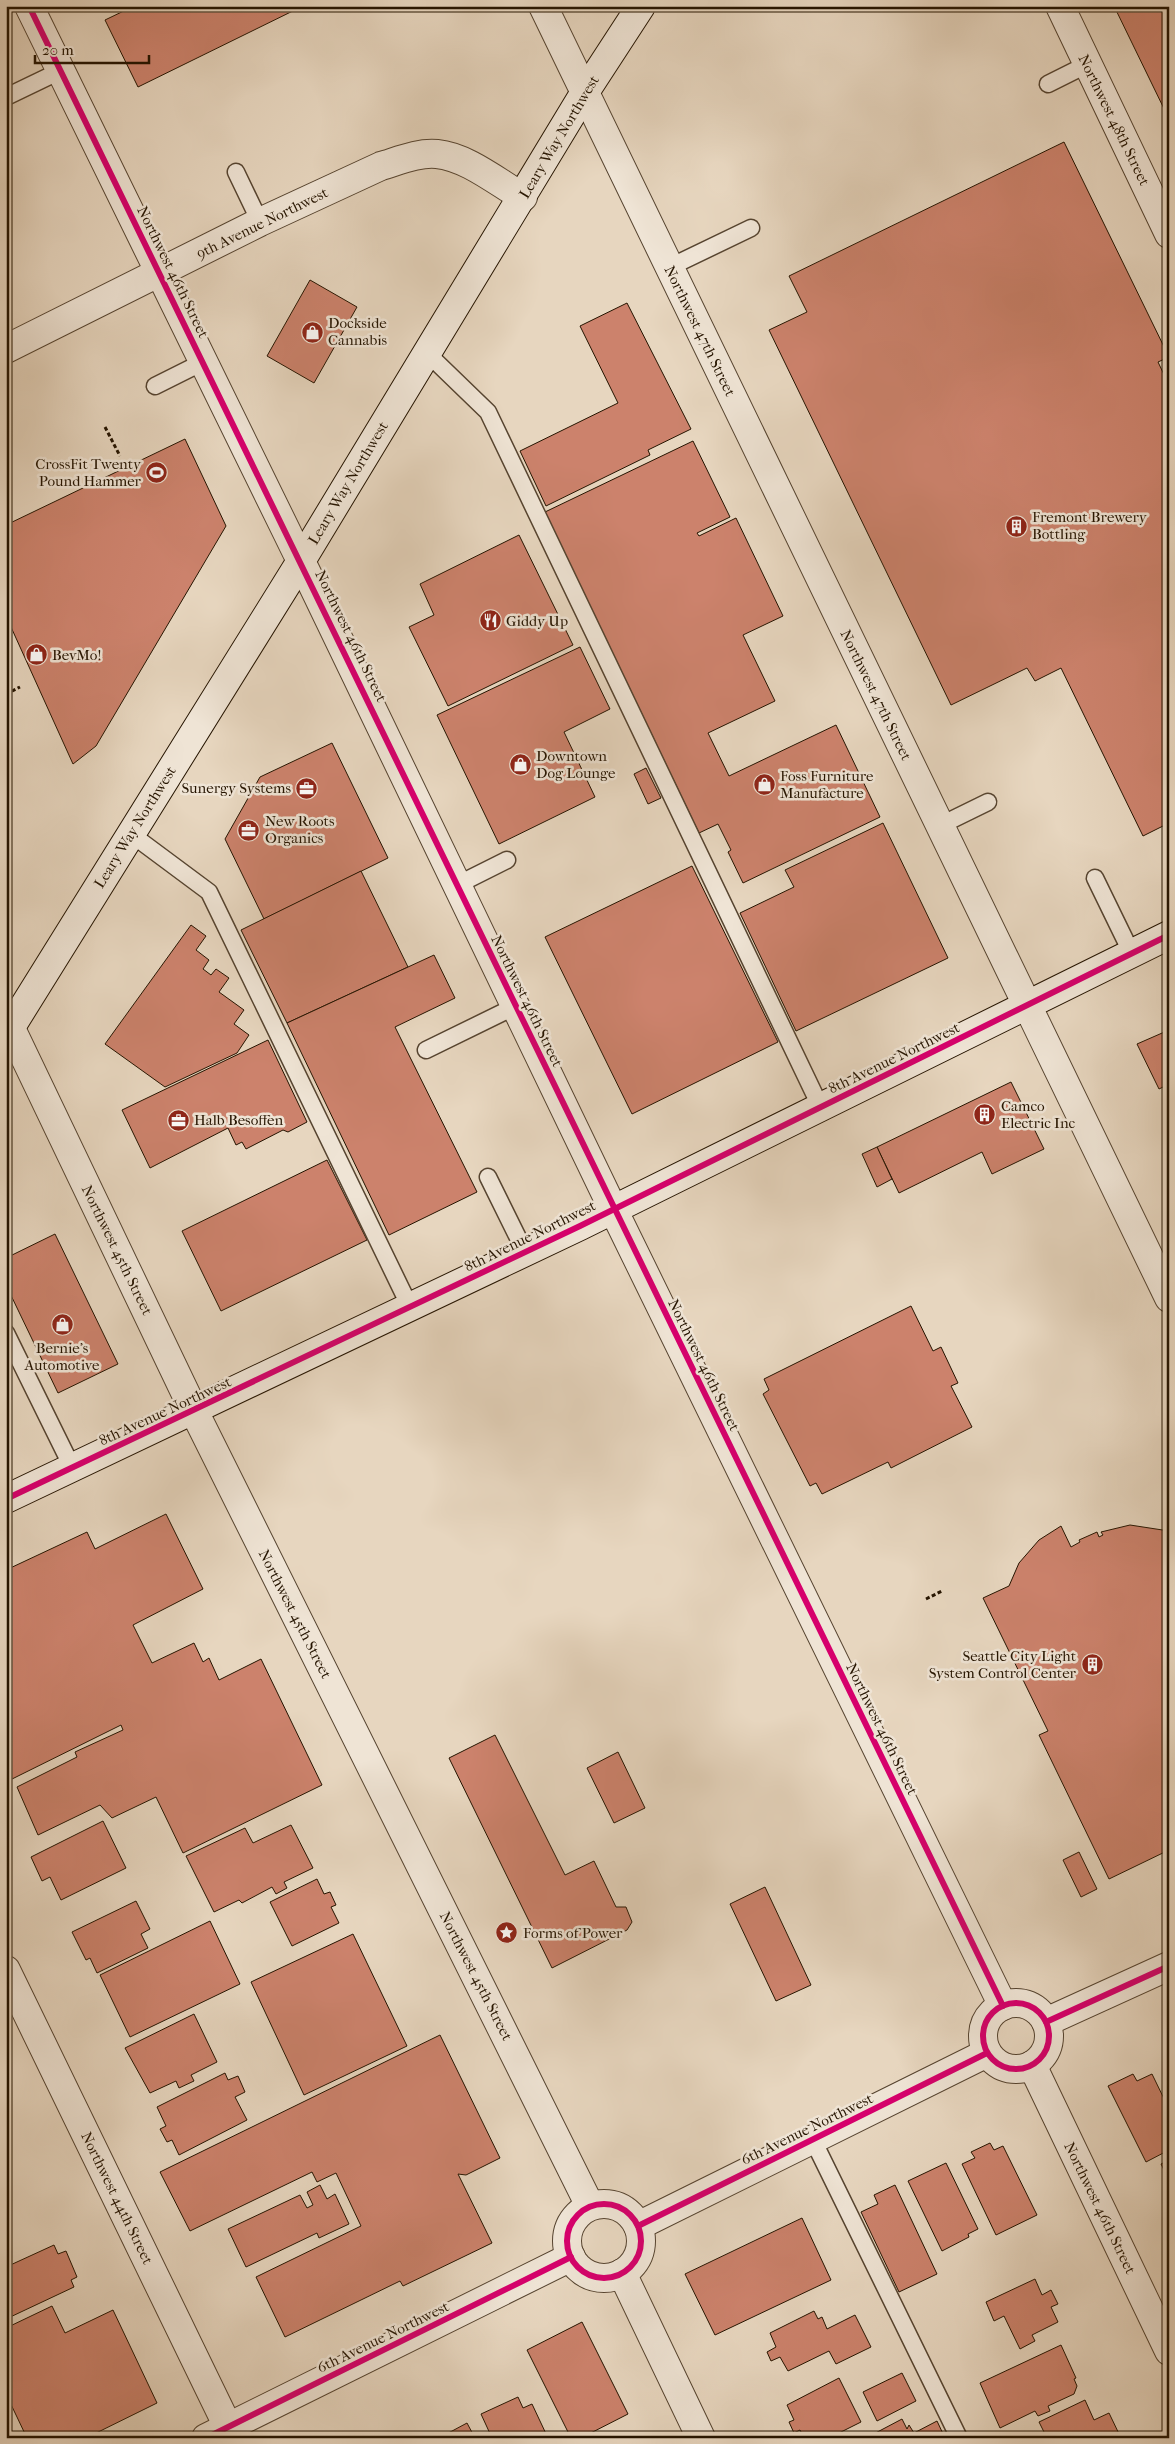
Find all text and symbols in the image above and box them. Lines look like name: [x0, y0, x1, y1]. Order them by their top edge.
scale bar: [35, 32, 149, 64]
text: 20 m: [42, 41, 74, 59]
street label: Northwest 48th Street: [1074, 51, 1154, 189]
street label: Leary Way Northwest: [515, 72, 603, 202]
street label: 9th Avenue Northwest: [193, 183, 331, 263]
street label: Northwest 46th Street: [133, 203, 213, 341]
street label: Northwest 47th Street: [661, 263, 740, 400]
place label: Dockside Cannabis: [328, 314, 388, 349]
shop icon: Dockside Cannabis: [300, 320, 324, 344]
street label: Leary Way Northwest: [304, 418, 392, 548]
place label: CrossFit Twenty Pound Hammer: [35, 455, 142, 490]
sports icon: CrossFit Twenty Pound Hammer: [145, 461, 169, 485]
place label: Fremont Brewery Bottling: [1032, 508, 1148, 543]
building icon: Fremont Brewery Bottling: [1004, 514, 1028, 538]
street label: Northwest 46th Street: [311, 567, 391, 705]
restaurant icon: Giddy Up: [478, 609, 502, 633]
place label: Giddy Up: [506, 612, 568, 630]
street label: Northwest 47th Street: [837, 627, 916, 764]
shop icon: BevMo!: [24, 643, 48, 667]
place label: BevMo!: [52, 646, 101, 664]
place label: Downtown Dog Lounge: [536, 747, 616, 782]
shop icon: Downtown Dog Lounge: [508, 753, 532, 777]
street label: Leary Way Northwest: [90, 762, 180, 891]
place label: Foss Furniture Manufacture: [780, 767, 874, 802]
shop icon: Foss Furniture Manufacture: [752, 773, 776, 797]
office icon: Sunergy Systems: [295, 776, 319, 800]
place label: Sunergy Systems: [181, 779, 291, 797]
place label: New Roots Organics: [265, 812, 335, 847]
office icon: New Roots Organics: [237, 818, 261, 842]
street label: Northwest 46th Street: [487, 932, 567, 1070]
street label: 8th Avenue Northwest: [825, 1018, 963, 1098]
place label: Camco Electric Inc: [1001, 1097, 1076, 1132]
building icon: Camco Electric Inc: [973, 1103, 997, 1127]
office icon: Halb Besoffen: [166, 1108, 190, 1132]
place label: Halb Besoffen: [194, 1111, 284, 1129]
street label: Northwest 45th Street: [78, 1182, 157, 1319]
street label: 8th Avenue Northwest: [461, 1196, 599, 1276]
street label: Northwest 46th Street: [664, 1296, 744, 1434]
shop icon: Bernie's Automotive: [50, 1313, 74, 1337]
place label: Bernie's Automotive: [23, 1339, 100, 1374]
street label: 8th Avenue Northwest: [96, 1372, 235, 1450]
street label: Northwest 45th Street: [255, 1546, 336, 1682]
place label: Seattle City Light System Control Center: [929, 1647, 1077, 1682]
building icon: Seattle City Light System Control Center: [1080, 1653, 1104, 1677]
street label: Northwest 46th Street: [842, 1660, 922, 1798]
street label: Northwest 45th Street: [436, 1908, 517, 2044]
place icon: Forms of Power: [495, 1921, 519, 1945]
place label: Forms of Power: [523, 1924, 623, 1942]
street label: 6th Avenue Northwest: [738, 2089, 876, 2169]
street label: Northwest 44th Street: [77, 2129, 157, 2268]
street label: Northwest 46th Street: [1060, 2139, 1140, 2277]
street label: 6th Avenue Northwest: [314, 2297, 452, 2377]

